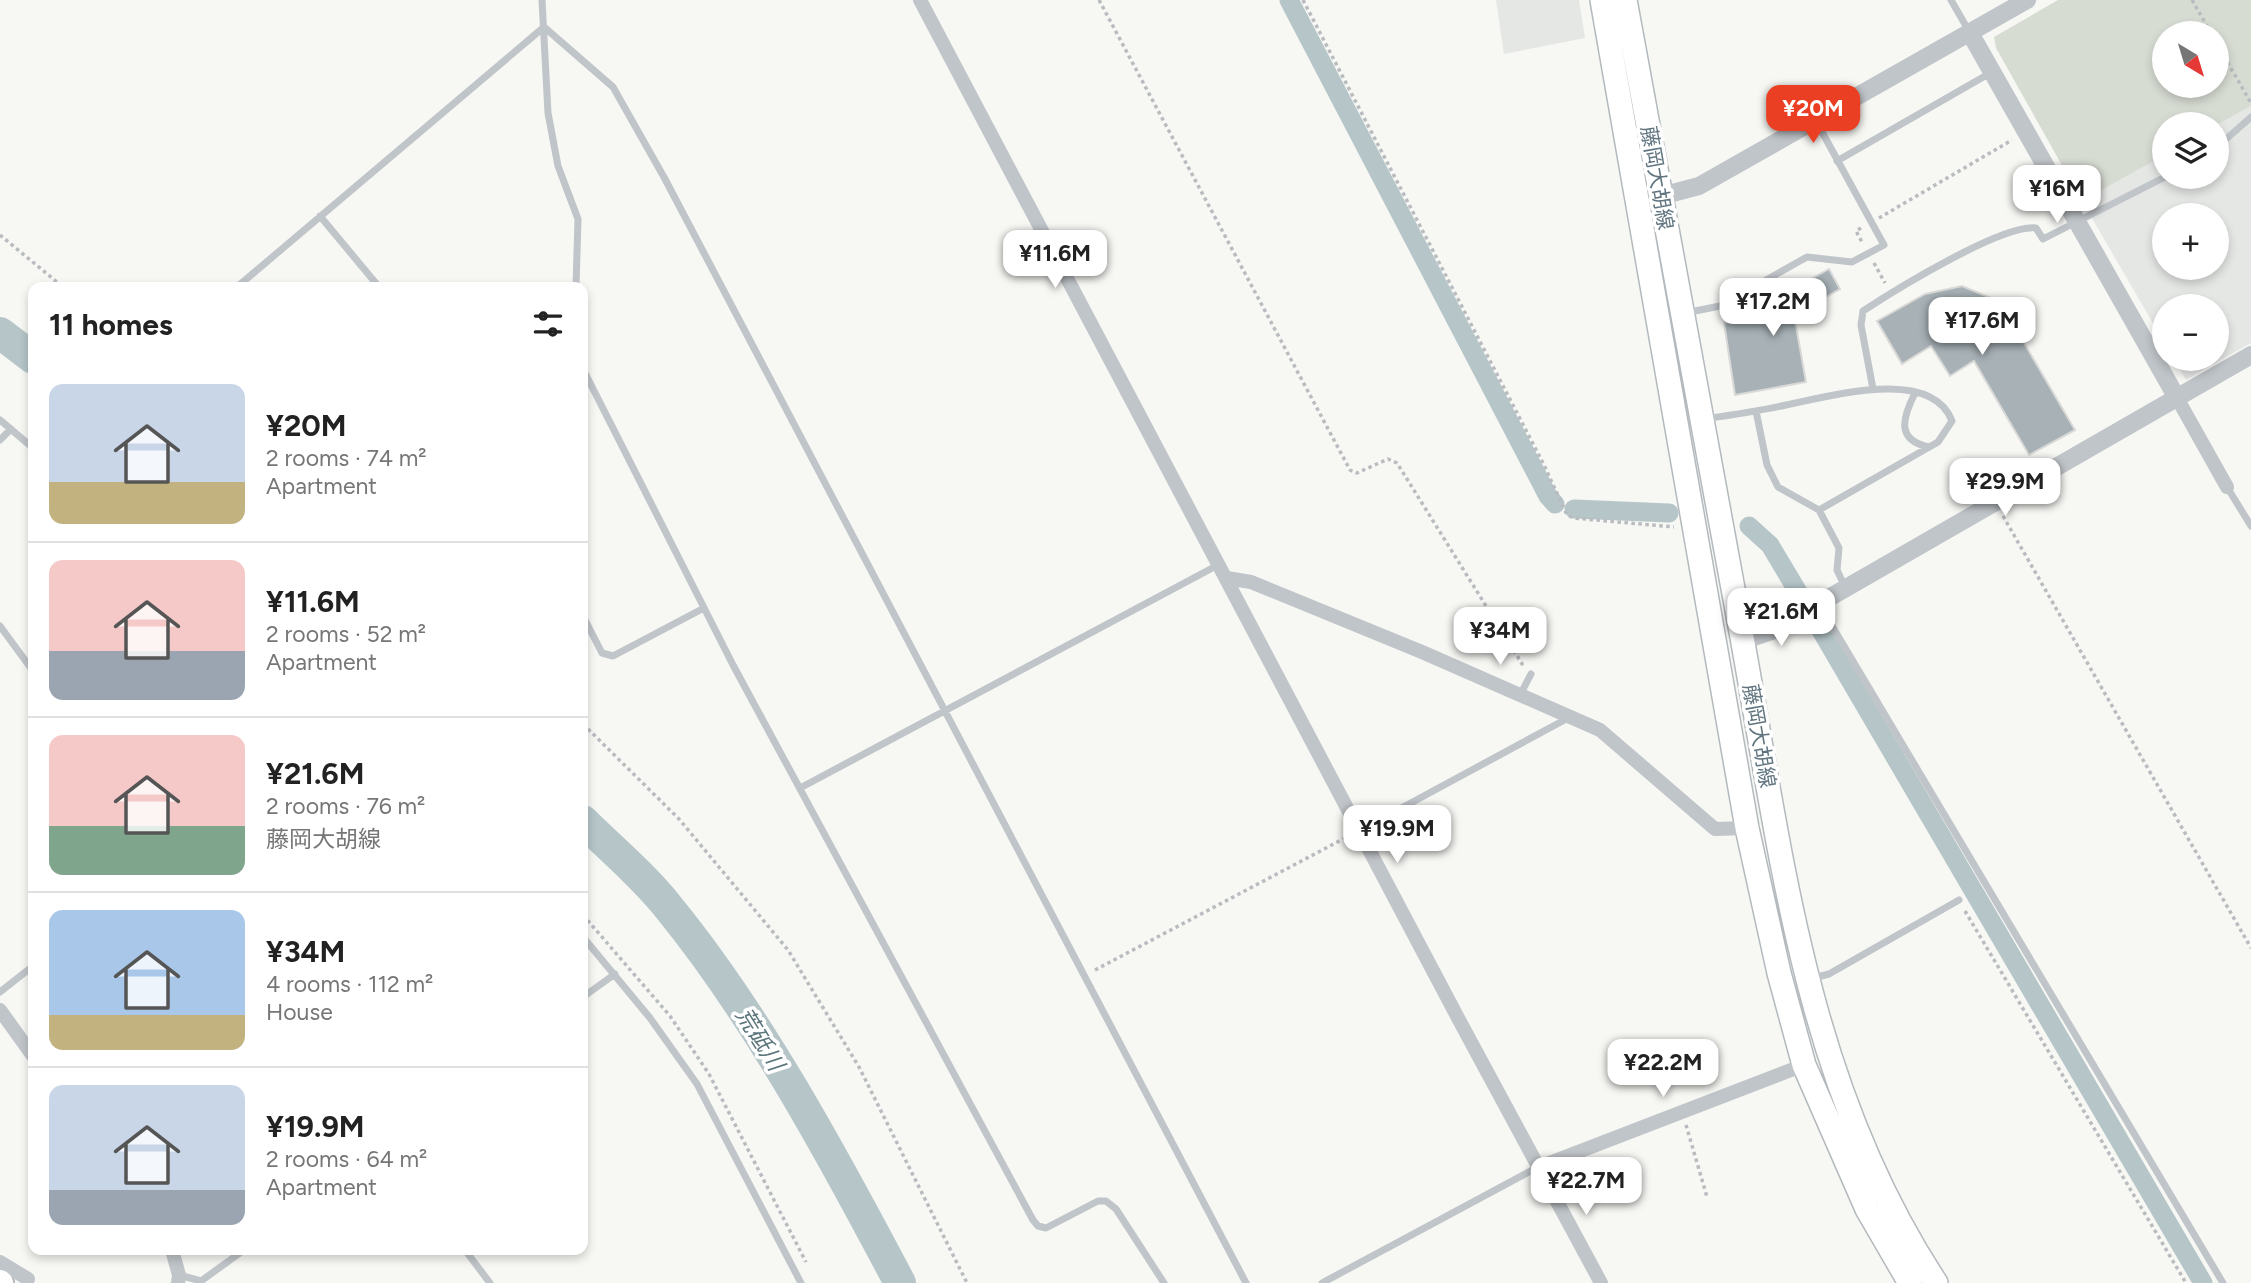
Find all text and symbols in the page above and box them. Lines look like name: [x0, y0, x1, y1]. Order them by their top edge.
north arrow: [2152, 21, 2230, 98]
map controls: [2152, 21, 2229, 371]
pin: ¥20M: [1772, 86, 1854, 145]
text: ¥20M: [1782, 94, 1844, 122]
button: layers: [2152, 112, 2229, 189]
street label: 藤岡大胡線: [1636, 124, 1679, 232]
pin: ¥16M: [2016, 166, 2098, 225]
text: ¥16M: [2029, 174, 2085, 202]
button: +: [2152, 203, 2229, 280]
pin: ¥11.6M: [998, 230, 1112, 290]
text: ¥11.6M: [1019, 239, 1091, 267]
pin: ¥17.2M: [1716, 278, 1830, 338]
text: ¥17.2M: [1736, 287, 1810, 315]
button: −: [2152, 294, 2229, 371]
pin: ¥17.6M: [1925, 298, 2039, 357]
icon: filters: [529, 305, 567, 343]
text: 11 homes: [49, 306, 173, 343]
text: ¥17.6M: [1945, 306, 2019, 334]
text: ¥20M: [266, 407, 346, 444]
icon: home: [105, 412, 189, 496]
text: 2 rooms · 74 m²: [266, 444, 427, 472]
pin: ¥29.9M: [1948, 458, 2062, 518]
text: ¥29.9M: [1965, 467, 2045, 495]
text: Apartment: [266, 472, 377, 500]
text: ¥11.6M: [266, 583, 360, 620]
icon: home: [105, 588, 189, 672]
pin: ¥21.6M: [1724, 588, 1838, 648]
text: ¥21.6M: [1743, 597, 1819, 625]
pin: ¥34M: [1459, 608, 1541, 667]
text: ¥34M: [1470, 616, 1530, 644]
text: 2 rooms · 52 m²: [266, 620, 426, 648]
text: Apartment: [266, 648, 377, 676]
street label: 藤岡大胡線: [1738, 682, 1781, 790]
text: ¥21.6M: [266, 755, 364, 792]
icon: home: [105, 763, 189, 847]
text: 2 rooms · 76 m²: [266, 792, 425, 820]
pin: ¥19.9M: [1340, 806, 1454, 865]
text: ¥19.9M: [1359, 814, 1435, 842]
text: 藤岡大胡線: [266, 825, 381, 853]
text: ¥34M: [266, 933, 345, 970]
icon: home: [105, 938, 189, 1022]
text: 4 rooms · 112 m²: [266, 970, 433, 998]
text: House: [266, 998, 333, 1026]
water label: 荒砥川: [730, 1002, 792, 1078]
pin: ¥22.2M: [1606, 1040, 1720, 1099]
text: ¥22.2M: [1623, 1048, 1703, 1076]
text: ¥19.9M: [266, 1108, 365, 1145]
icon: home: [105, 1113, 189, 1197]
text: 2 rooms · 64 m²: [266, 1145, 427, 1173]
pin: ¥22.7M: [1529, 1158, 1643, 1217]
text: ¥22.7M: [1547, 1166, 1625, 1194]
text: Apartment: [266, 1173, 377, 1201]

